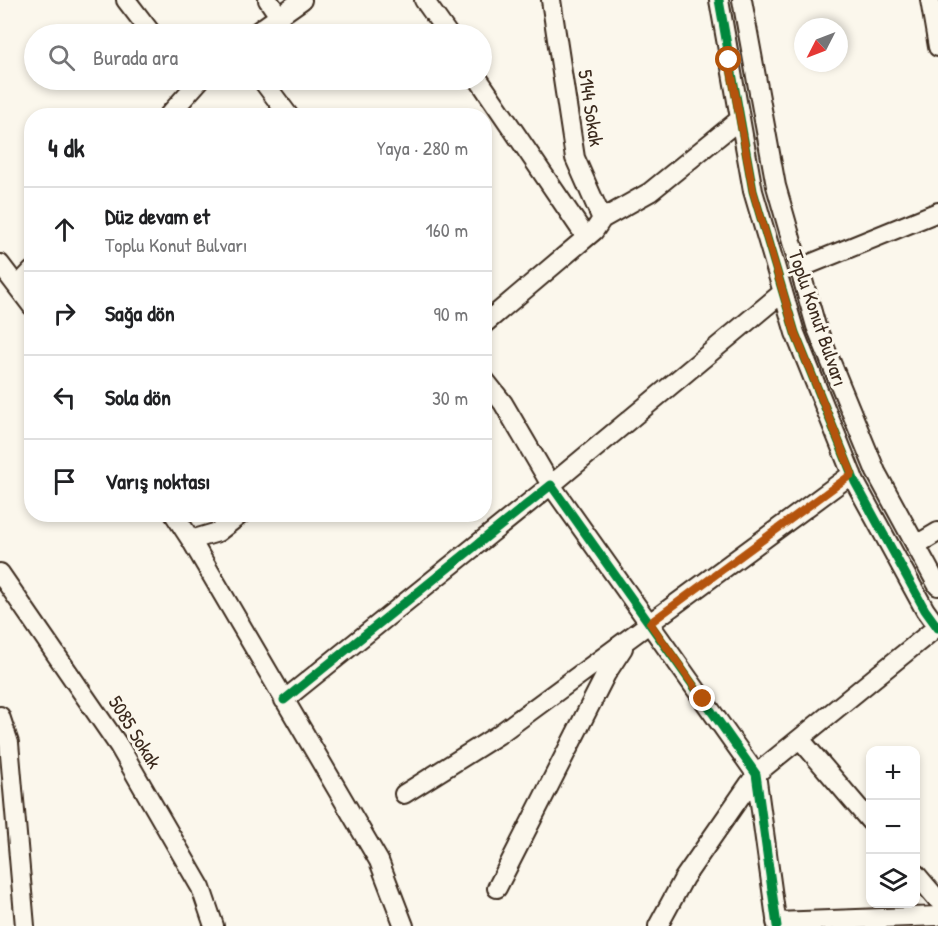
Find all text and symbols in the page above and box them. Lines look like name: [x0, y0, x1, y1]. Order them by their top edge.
north arrow: [794, 18, 848, 72]
search box: [24, 24, 492, 90]
icon: search: [45, 41, 78, 74]
text: Burada ara: [93, 42, 178, 72]
route start: [715, 46, 741, 72]
street label: 5144 Sokak: [572, 68, 611, 148]
text: 4 dk: [48, 130, 85, 165]
text: Yaya · 280 m: [377, 134, 468, 161]
text: Düz devam et: [105, 201, 210, 231]
icon: ahead: [48, 213, 81, 246]
text: 160 m: [426, 216, 468, 243]
text: Toplu Konut Bulvarı: [105, 231, 247, 258]
street label: Toplu Konut Bulvarı: [783, 246, 854, 390]
icon: right: [48, 297, 81, 330]
text: Sağa dön: [105, 298, 175, 328]
text: 90 m: [434, 300, 468, 327]
icon: left: [48, 381, 81, 414]
text: Sola dön: [105, 382, 171, 412]
text: 30 m: [432, 384, 468, 411]
icon: arrive: [48, 465, 81, 498]
text: Varış noktası: [105, 466, 210, 496]
route end: [689, 685, 715, 711]
street label: 5085 Sokak: [103, 690, 168, 773]
map controls: [866, 746, 920, 908]
button: +: [866, 746, 920, 800]
button: −: [866, 800, 920, 854]
button: layers: [866, 854, 920, 908]

